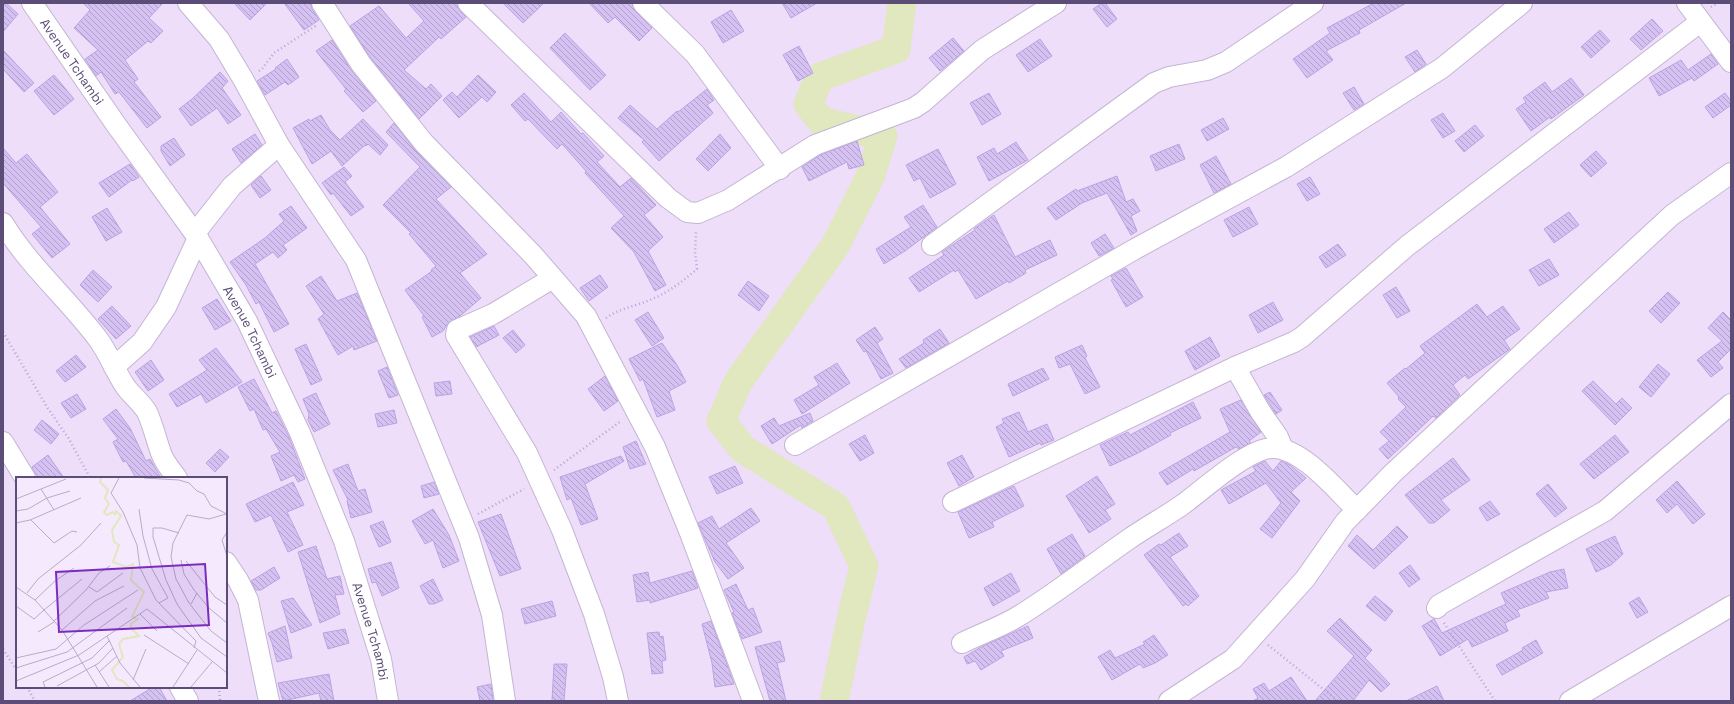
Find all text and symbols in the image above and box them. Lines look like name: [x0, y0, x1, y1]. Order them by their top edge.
street label: Avenue Tchambi: [36, 15, 108, 108]
street label: Avenue Tchambi: [219, 283, 281, 380]
inset map: [16, 477, 227, 688]
street label: Avenue Tchambi: [348, 580, 392, 682]

